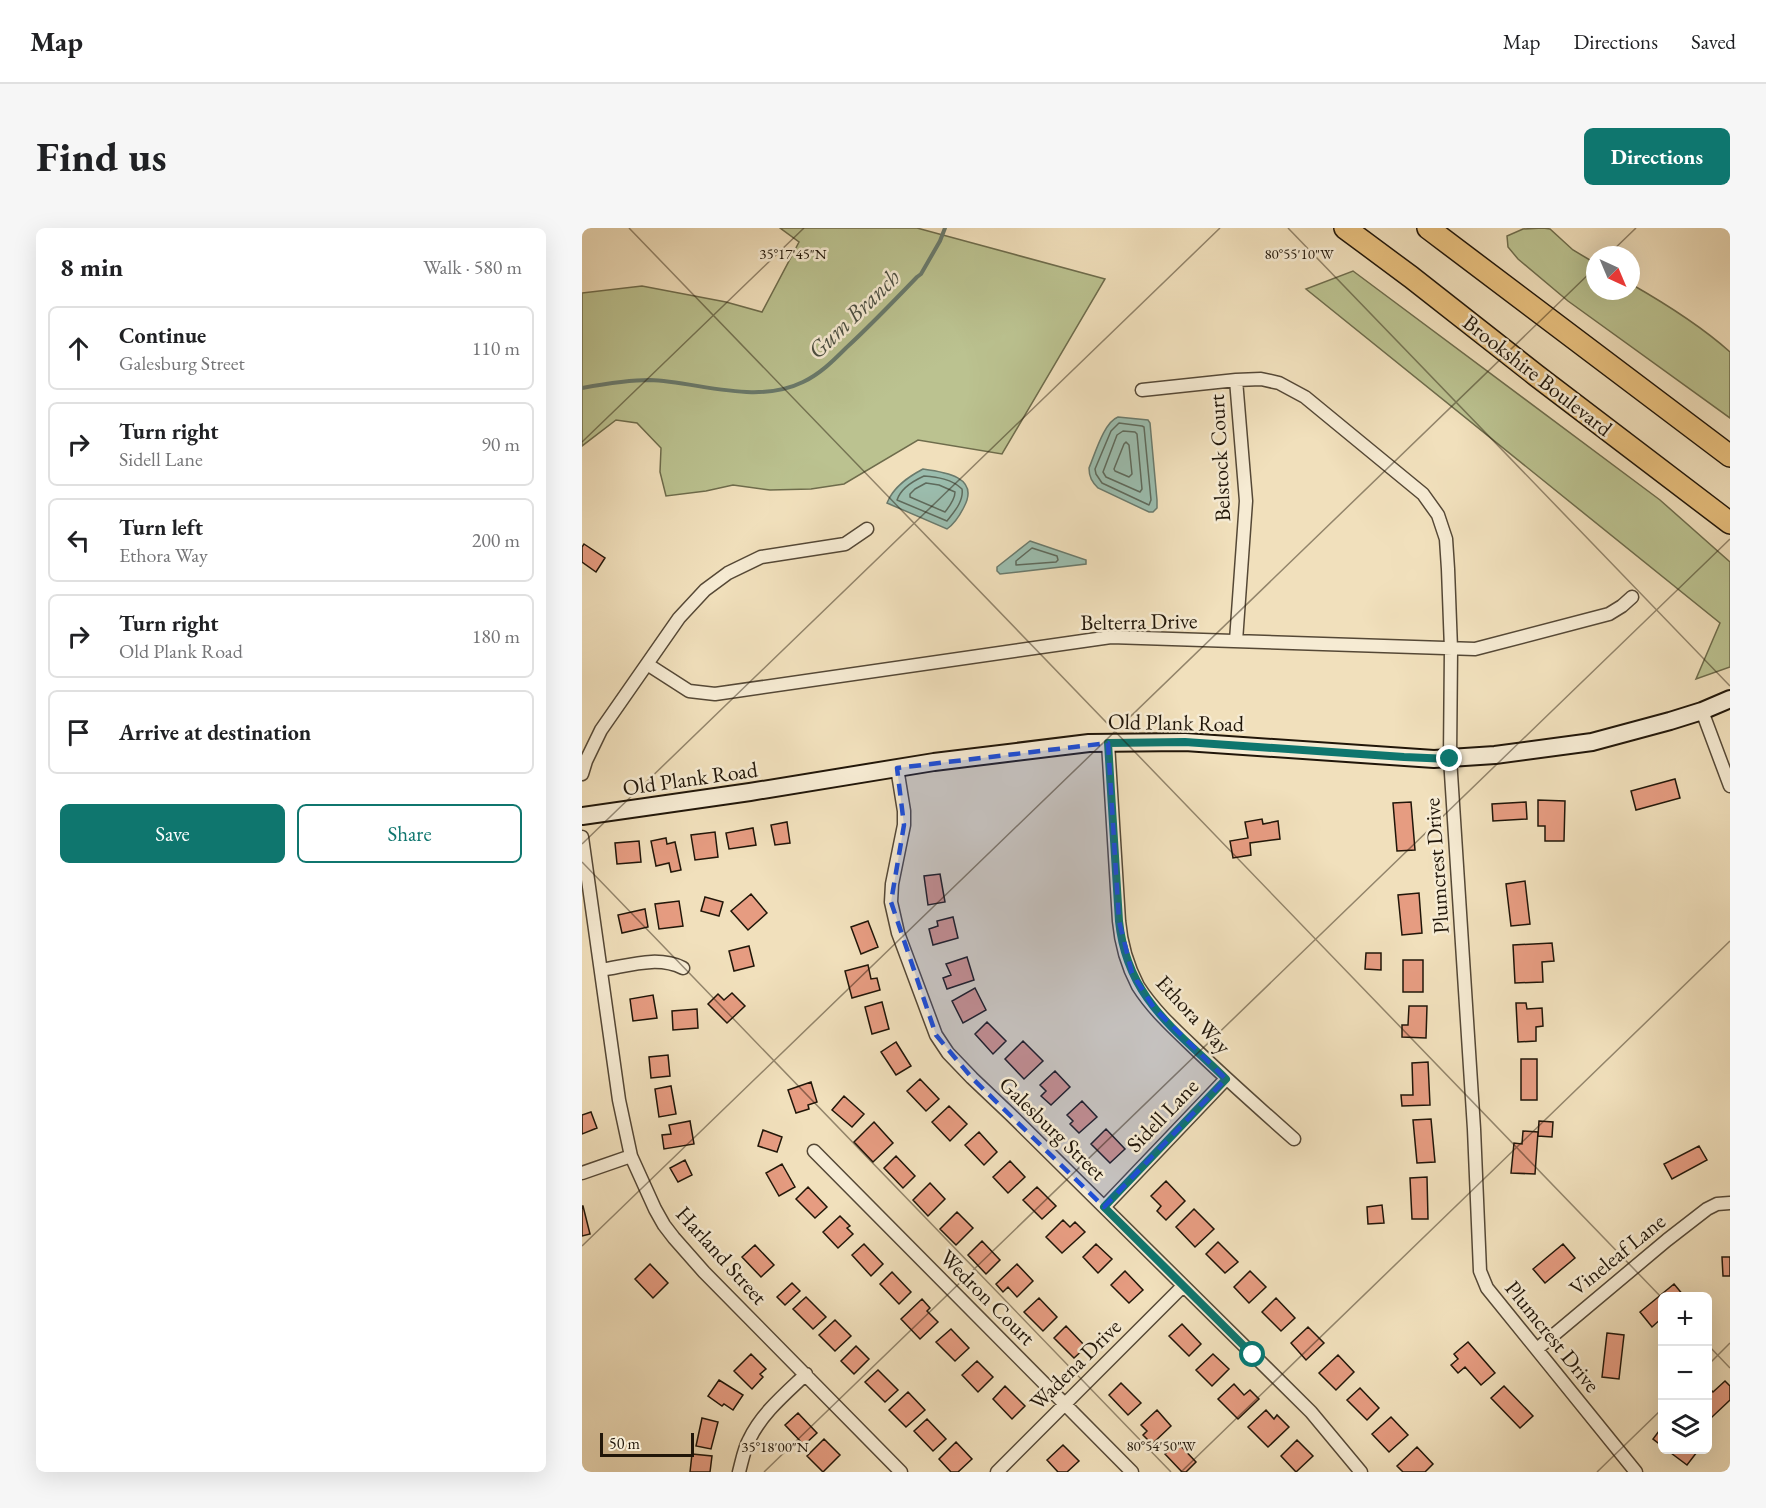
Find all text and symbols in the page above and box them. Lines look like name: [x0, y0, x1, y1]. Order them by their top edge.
text: Map: [30, 23, 83, 59]
text: Map: [1503, 28, 1540, 55]
text: Directions: [1573, 28, 1658, 55]
text: Saved: [1691, 28, 1736, 55]
button: Directions: [1584, 128, 1730, 185]
text: Find us: [36, 129, 167, 184]
text: 35°17'45"N: [759, 244, 827, 263]
text: 80°55'10"W: [1264, 244, 1334, 263]
north arrow: [1586, 246, 1640, 300]
text: 8 min: [60, 250, 123, 284]
text: Walk · 580 m: [423, 254, 522, 280]
water label: Gum Branch: [801, 262, 907, 365]
street label: Brookshire Boulevard: [1457, 308, 1619, 443]
text: Continue: [119, 321, 206, 350]
icon: ahead: [62, 332, 95, 365]
text: 110 m: [472, 335, 520, 361]
text: Galesburg Street: [119, 350, 245, 376]
street label: Belstock Court: [1202, 393, 1237, 523]
text: Turn right: [119, 417, 218, 446]
icon: right: [62, 428, 95, 461]
text: 90 m: [481, 431, 520, 457]
text: Sidell Lane: [119, 446, 203, 472]
text: Turn left: [119, 513, 203, 542]
icon: left: [62, 524, 95, 557]
text: 200 m: [472, 527, 520, 553]
text: Ethora Way: [119, 542, 208, 568]
street label: Belterra Drive: [1080, 606, 1198, 637]
text: Turn right: [119, 609, 218, 638]
icon: right: [62, 620, 95, 653]
text: 180 m: [472, 623, 520, 649]
text: Old Plank Road: [119, 638, 243, 664]
street label: Old Plank Road: [1108, 707, 1245, 738]
icon: arrive: [62, 716, 95, 749]
text: Arrive at destination: [119, 718, 311, 747]
route end: [1436, 745, 1462, 771]
street label: Old Plank Road: [621, 755, 760, 802]
street label: Plumcrest Drive: [1417, 797, 1456, 935]
button: Save: [60, 804, 285, 863]
button: Share: [297, 804, 522, 863]
street label: Ethora Way: [1150, 969, 1238, 1060]
street label: Galesburg Street: [993, 1070, 1113, 1187]
street label: Sidell Lane: [1120, 1072, 1205, 1159]
street label: Harland Street: [670, 1200, 774, 1311]
street label: Vineleaf Lane: [1563, 1206, 1672, 1302]
street label: Wedron Court: [934, 1243, 1042, 1352]
street label: Plumcrest Drive: [1499, 1274, 1607, 1399]
map controls: [1658, 1292, 1712, 1454]
button: +: [1658, 1292, 1712, 1346]
street label: Wadena Drive: [1023, 1312, 1128, 1416]
route start: [1239, 1341, 1265, 1367]
button: −: [1658, 1346, 1712, 1400]
button: layers: [1658, 1400, 1712, 1454]
scale bar: [600, 1430, 694, 1458]
text: 50 m: [609, 1433, 640, 1454]
text: 80°54'50"W: [1126, 1436, 1196, 1455]
text: 35°18'00"N: [741, 1437, 809, 1456]

